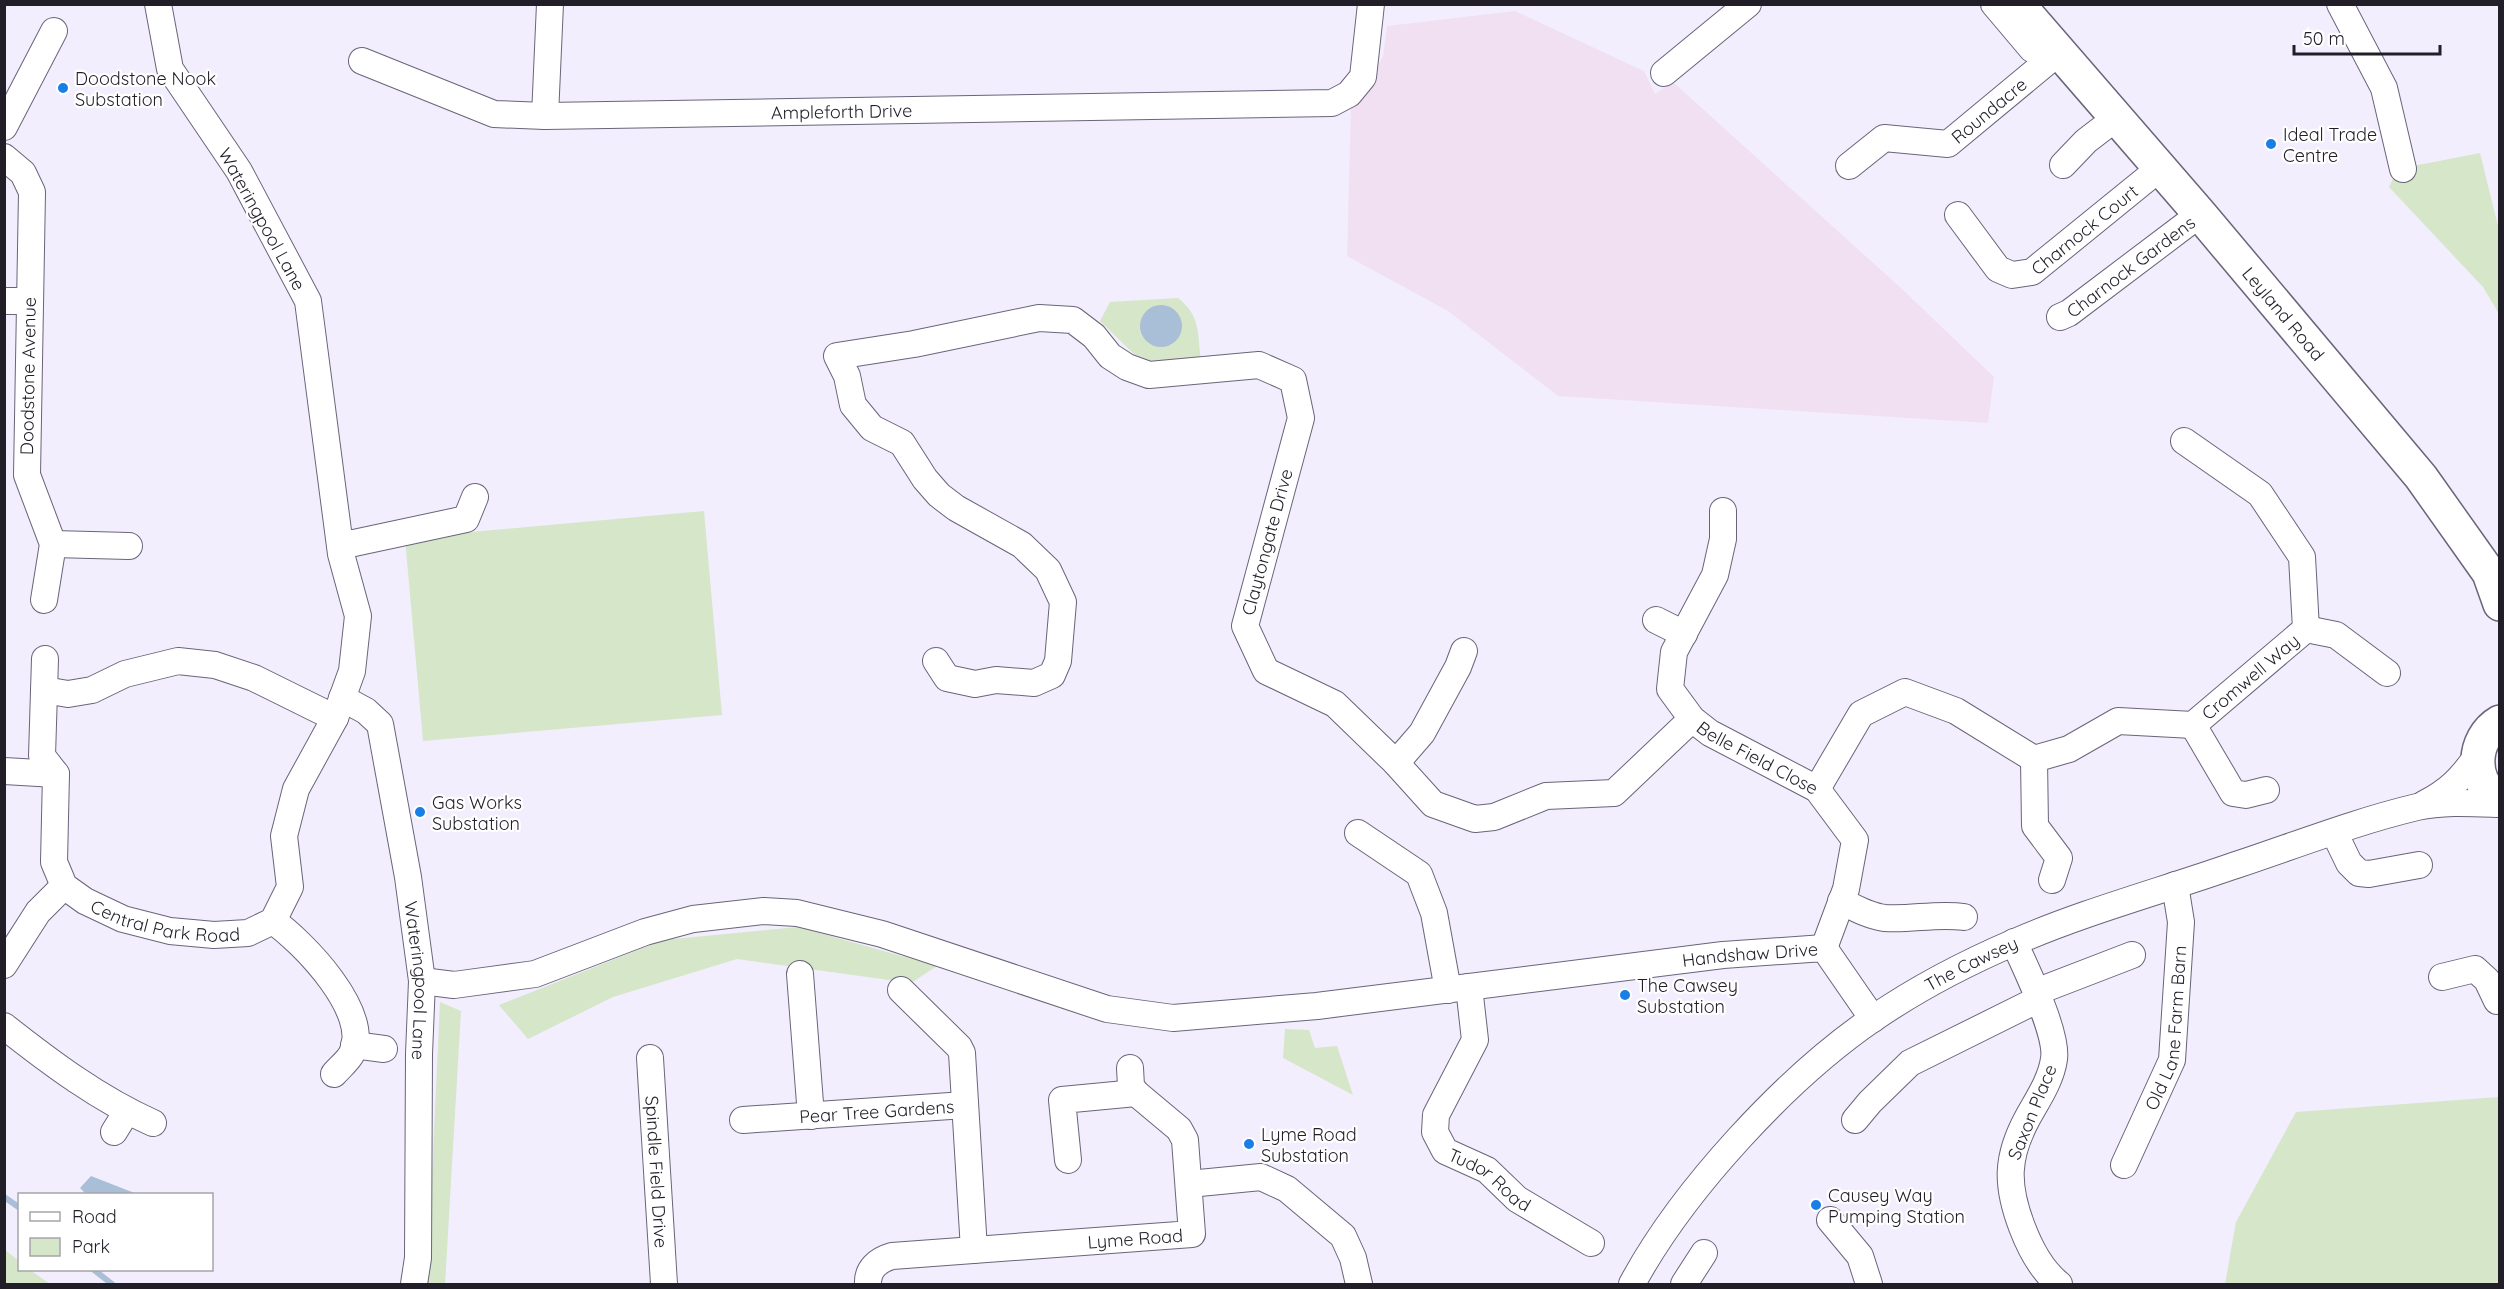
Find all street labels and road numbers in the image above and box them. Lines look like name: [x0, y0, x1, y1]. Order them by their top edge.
street label: Roundacre: [1946, 72, 2031, 148]
street label: Ampleforth Drive: [771, 98, 913, 124]
street label: Wateringpool Lane: [213, 144, 311, 294]
street label: Charnock Court: [2026, 179, 2142, 280]
street label: Charnock Gardens: [2062, 211, 2199, 322]
street label: Leyland Road: [2238, 262, 2330, 365]
street label: Doodstone Avenue: [15, 297, 41, 455]
street label: Claytongate Drive: [1236, 466, 1298, 618]
street label: Cromwell Way: [2197, 629, 2304, 724]
street label: Belle Field Close: [1692, 716, 1822, 799]
street label: Central Park Road: [87, 894, 241, 947]
street label: Wateringpool Lane: [400, 900, 434, 1060]
street label: The Cawsey: [1920, 931, 2021, 996]
street label: Handshaw Drive: [1681, 937, 1819, 972]
street label: Old Lane Farm Barn: [2139, 945, 2191, 1114]
street label: Saxon Place: [2002, 1061, 2062, 1163]
street label: Pear Tree Gardens: [798, 1094, 955, 1128]
street label: Spindle Field Drive: [641, 1095, 673, 1249]
street label: Tudor Road: [1445, 1143, 1535, 1216]
street label: Lyme Road: [1087, 1223, 1184, 1253]

